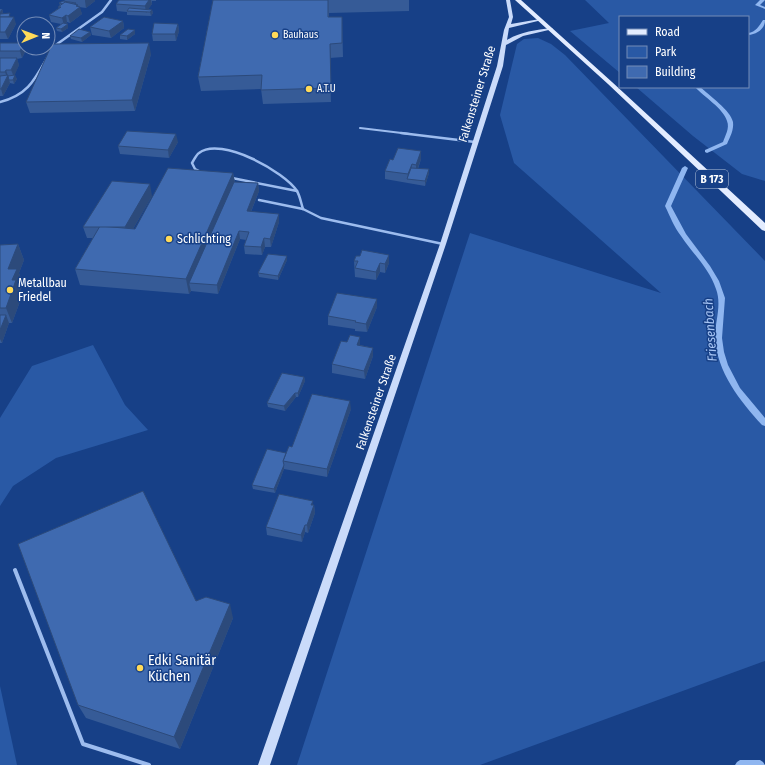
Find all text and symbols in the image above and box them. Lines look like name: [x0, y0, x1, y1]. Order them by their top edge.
north arrow: [16, 16, 56, 56]
legend: [619, 16, 749, 88]
text: Road: [655, 25, 680, 39]
place label: Bauhaus: [283, 29, 318, 41]
marker: Bauhaus: [270, 30, 280, 40]
text: N: [39, 32, 52, 39]
street label: Falkensteiner Straße: [456, 44, 498, 144]
text: Park: [655, 45, 677, 59]
text: Building: [655, 65, 696, 79]
place label: A.T.U: [317, 83, 336, 95]
marker: A.T.U: [304, 84, 314, 94]
road number: B 173: [696, 170, 728, 188]
place label: Schlichting: [177, 232, 231, 246]
marker: Schlichting: [164, 234, 174, 244]
place label: Metallbau Friedel: [18, 276, 67, 304]
marker: Metallbau Friedel: [5, 285, 15, 295]
water label: Friesenbach: [700, 298, 720, 362]
street label: Falkensteiner Straße: [353, 352, 399, 452]
place label: Edki Sanitär Küchen: [148, 652, 216, 685]
marker: Edki Sanitär Küchen: [135, 663, 145, 673]

